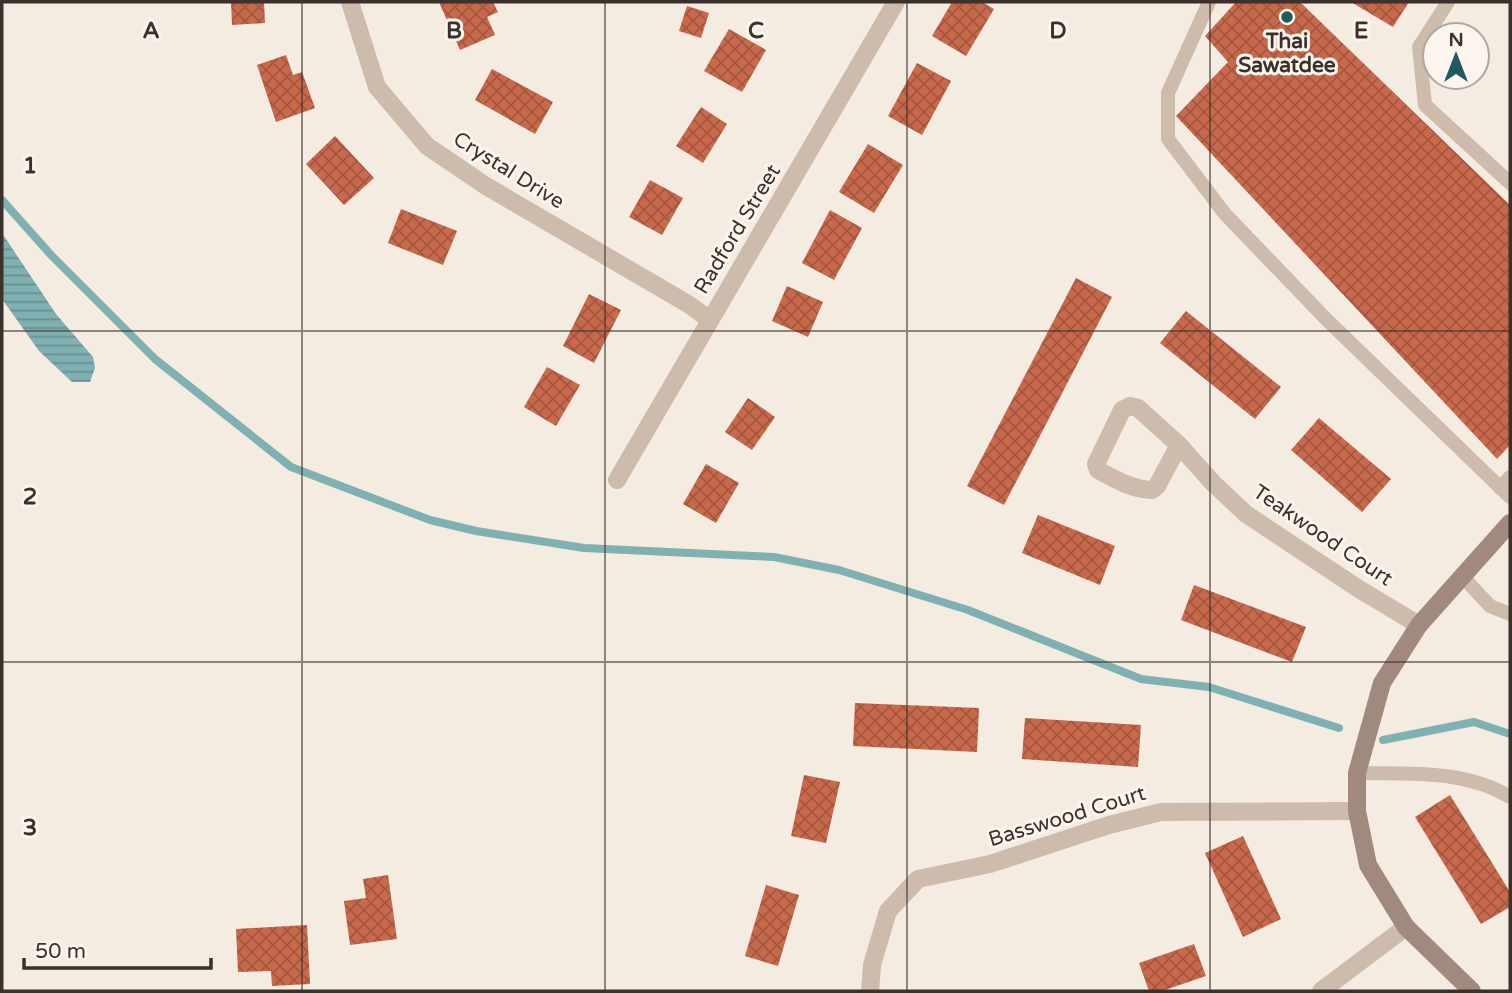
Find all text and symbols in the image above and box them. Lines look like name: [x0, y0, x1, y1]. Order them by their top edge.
marker: Thai Sawatdee: [1279, 9, 1295, 25]
text: A: [142, 17, 160, 45]
text: B: [446, 17, 462, 45]
text: C: [748, 17, 764, 45]
text: D: [1049, 17, 1067, 45]
text: E: [1354, 17, 1368, 45]
north arrow: [1421, 21, 1491, 91]
place label: Thai Sawatdee: [1238, 29, 1336, 78]
text: N: [1448, 29, 1464, 51]
street label: Crystal Drive: [449, 126, 569, 214]
text: 1: [23, 152, 37, 180]
street label: Radford Street: [689, 160, 786, 299]
street label: Teakwood Court: [1248, 479, 1397, 591]
text: 2: [23, 483, 37, 511]
street label: Basswood Court: [986, 781, 1149, 852]
text: 3: [23, 814, 37, 842]
scale bar: [24, 926, 212, 970]
text: 50 m: [35, 939, 86, 964]

